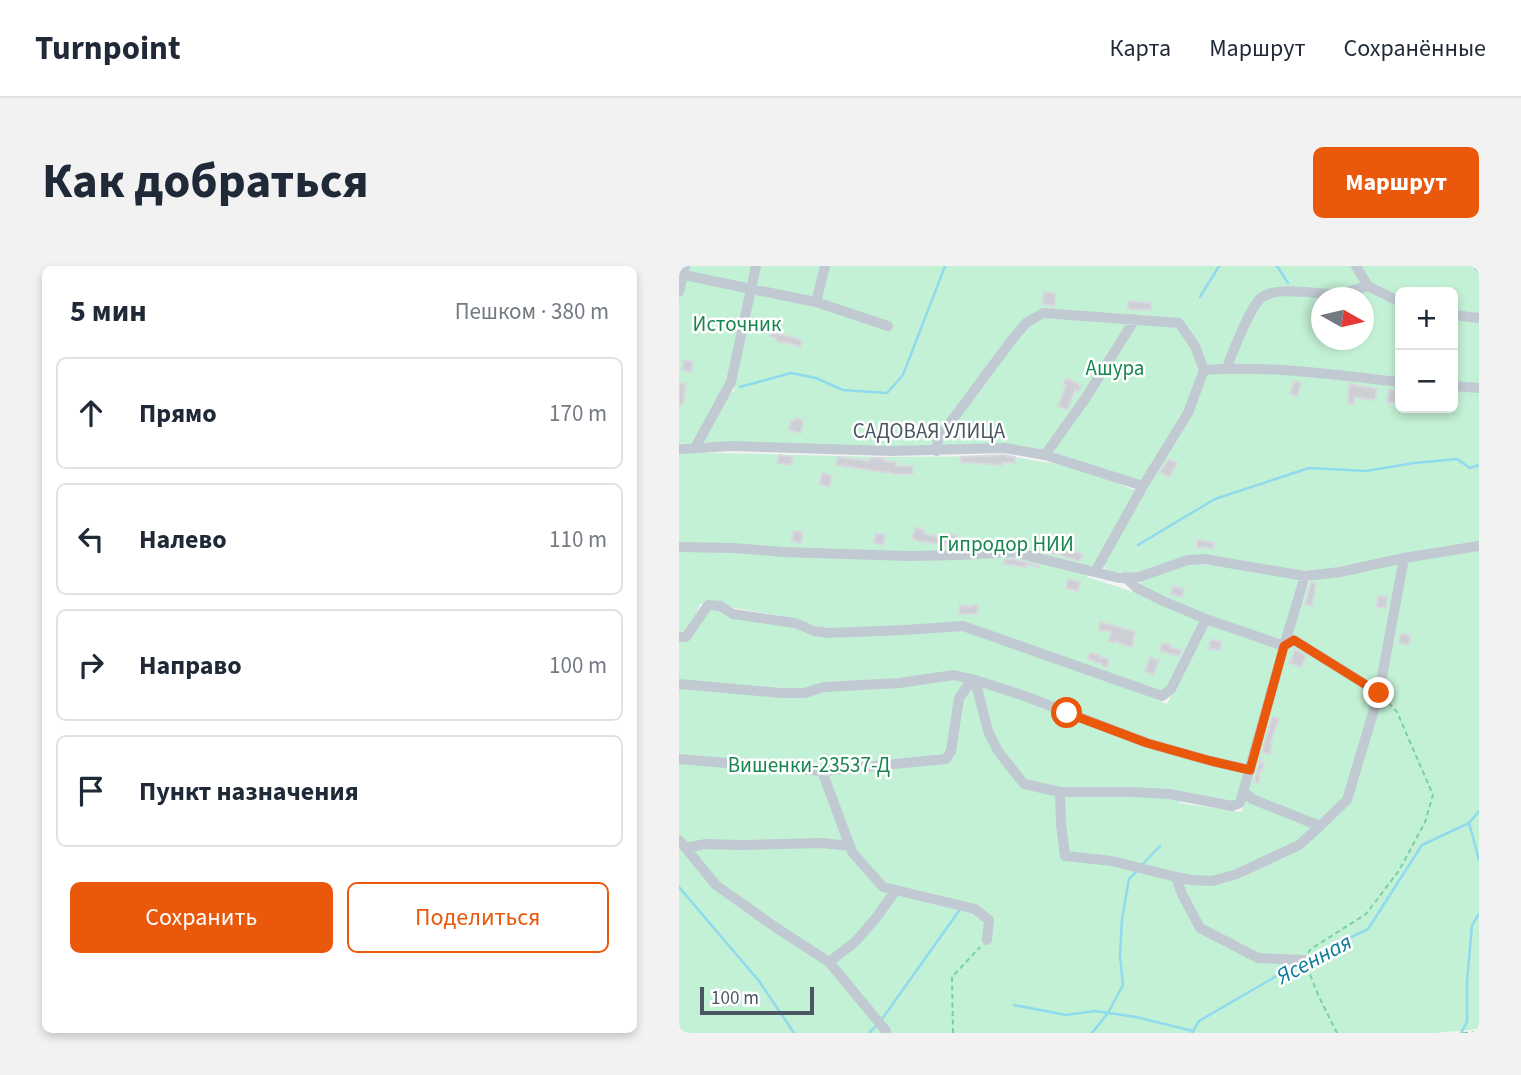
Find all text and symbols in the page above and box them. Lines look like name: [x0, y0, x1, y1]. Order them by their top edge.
text: Turnpoint: [35, 25, 181, 72]
text: Карта: [1110, 31, 1171, 66]
text: Маршрут: [1209, 31, 1305, 66]
text: Сохранённые: [1343, 31, 1486, 66]
text: Как добраться: [42, 147, 369, 217]
button: Маршрут: [1313, 147, 1479, 218]
north arrow: [1311, 287, 1374, 350]
map controls: [1395, 287, 1458, 413]
button: +: [1395, 287, 1458, 350]
text: 5 мин: [70, 290, 147, 333]
text: Пешком · 380 m: [455, 295, 609, 328]
park label: Источник: [693, 309, 782, 339]
button: −: [1395, 350, 1458, 413]
park label: Ашура: [1086, 353, 1144, 383]
icon: ahead: [72, 394, 110, 432]
text: Прямо: [139, 395, 217, 432]
text: 170 m: [549, 397, 607, 430]
street label: САДОВАЯ УЛИЦА: [853, 416, 1006, 446]
icon: left: [72, 520, 110, 558]
text: Налево: [139, 521, 227, 558]
text: 110 m: [549, 523, 607, 556]
park label: Гипродор НИИ: [938, 529, 1074, 559]
icon: right: [72, 646, 110, 684]
text: Направо: [139, 647, 242, 684]
text: 100 m: [549, 649, 607, 682]
route end: [1363, 677, 1394, 708]
route start: [1051, 697, 1082, 728]
park label: Вишенки-23537-Д: [728, 750, 890, 780]
icon: arrive: [72, 772, 110, 810]
text: Пункт назначения: [139, 773, 359, 810]
button: Сохранить: [70, 882, 333, 953]
button: Поделиться: [347, 882, 609, 953]
water label: Ясенная: [1269, 925, 1358, 993]
scale bar: [700, 984, 814, 1016]
text: 100 m: [711, 985, 759, 1012]

